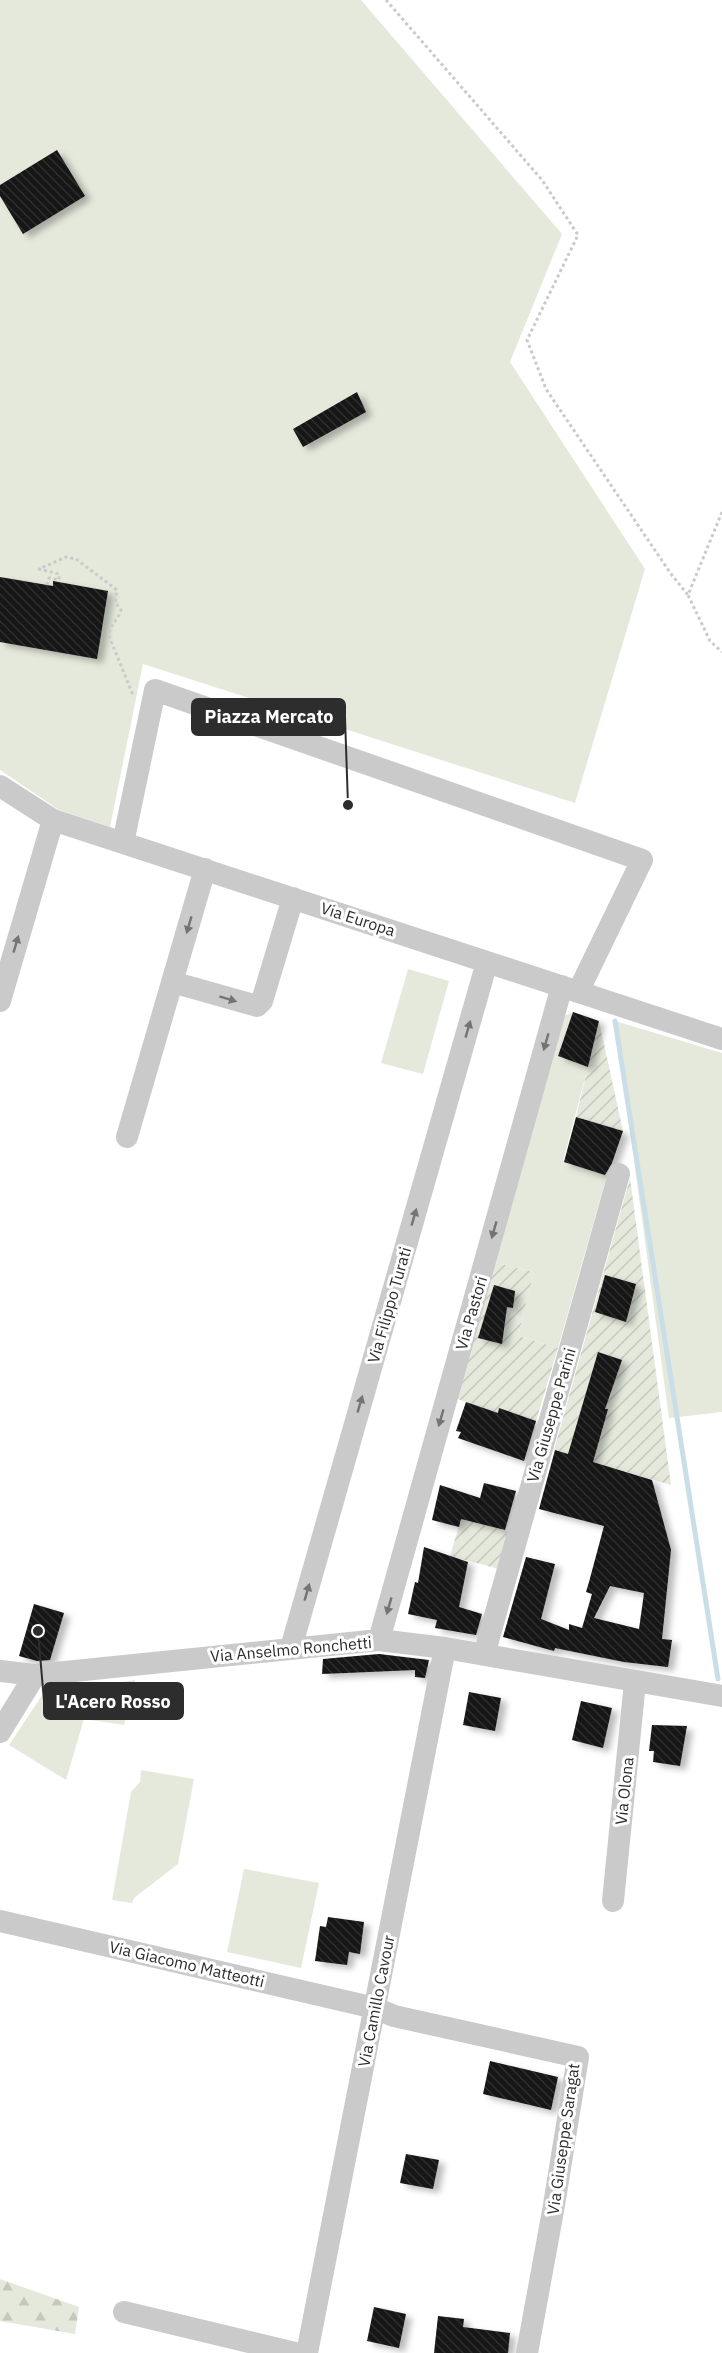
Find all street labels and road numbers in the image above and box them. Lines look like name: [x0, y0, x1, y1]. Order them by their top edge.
street label: Via Europa: [318, 898, 398, 941]
street label: Via Filippo Turati: [363, 1245, 415, 1365]
street label: Via Pastori: [451, 1274, 491, 1352]
street label: Via Giuseppe Parini: [522, 1345, 580, 1485]
street label: Via Anselmo Ronchetti: [209, 1632, 373, 1666]
street label: Via Olona: [610, 1756, 638, 1826]
street label: Via Camillo Cavour: [353, 1933, 399, 2069]
street label: Via Giacomo Matteotti: [107, 1936, 267, 1992]
street label: Via Giuseppe Saragat: [542, 2062, 584, 2216]

